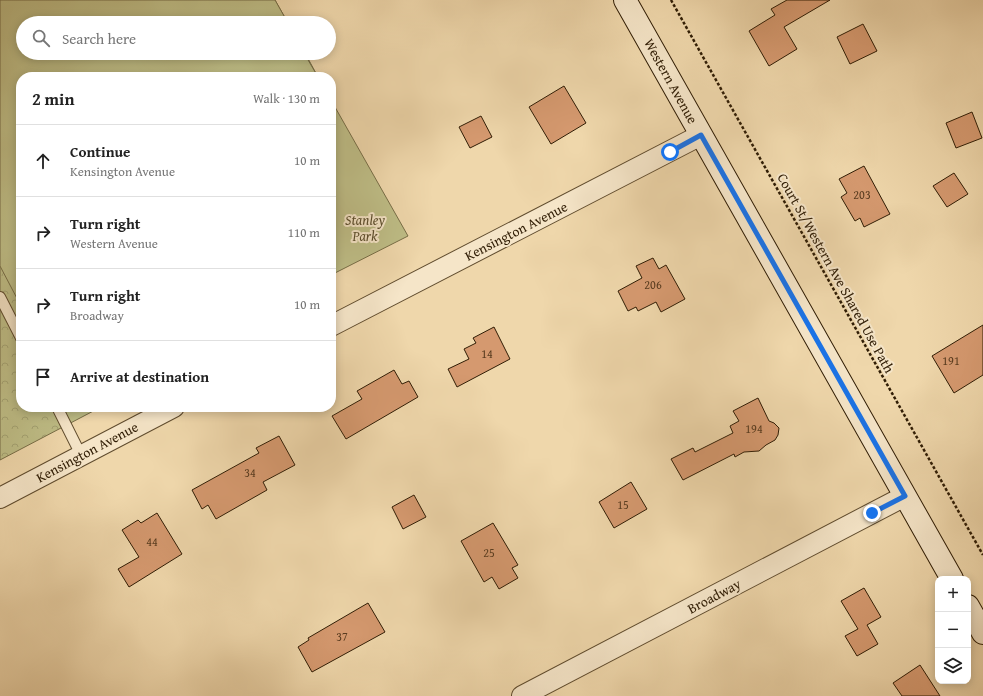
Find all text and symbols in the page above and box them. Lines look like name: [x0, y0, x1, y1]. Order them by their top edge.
search box: [16, 16, 336, 60]
icon: search: [30, 27, 52, 49]
text: Search here: [62, 28, 136, 49]
street label: Western Avenue: [639, 35, 703, 128]
text: 2 min: [32, 86, 74, 111]
text: Walk · 130 m: [253, 89, 320, 108]
text: Continue: [70, 141, 131, 162]
route start: [661, 143, 679, 161]
icon: ahead: [32, 150, 54, 172]
text: 10 m: [294, 151, 320, 170]
text: Kensington Avenue: [70, 162, 175, 181]
street label: Court St/Western Ave Shared Use Path: [773, 169, 900, 377]
house number: 203: [853, 186, 871, 203]
street label: Kensington Avenue: [461, 196, 571, 266]
park label: Stanley Park: [345, 210, 385, 246]
text: Turn right: [70, 213, 141, 234]
icon: right: [32, 222, 54, 244]
text: 110 m: [288, 223, 320, 242]
text: Western Avenue: [70, 234, 158, 253]
house number: 206: [644, 276, 662, 293]
text: Turn right: [70, 285, 141, 306]
icon: right: [32, 294, 54, 316]
text: 10 m: [294, 295, 320, 314]
text: Broadway: [70, 306, 124, 325]
house number: 14: [481, 345, 493, 362]
house number: 191: [942, 352, 960, 369]
icon: arrive: [32, 366, 54, 388]
text: Arrive at destination: [70, 366, 209, 387]
street label: Kensington Avenue: [32, 416, 142, 487]
house number: 194: [745, 420, 763, 437]
house number: 34: [244, 464, 256, 481]
house number: 15: [617, 496, 629, 513]
route end: [863, 504, 881, 522]
house number: 44: [146, 533, 158, 550]
house number: 25: [483, 544, 495, 561]
street label: Broadway: [684, 574, 744, 618]
map controls: [935, 576, 971, 684]
button: +: [935, 576, 971, 612]
button: −: [935, 612, 971, 648]
house number: 37: [336, 628, 348, 645]
button: layers: [935, 648, 971, 684]

